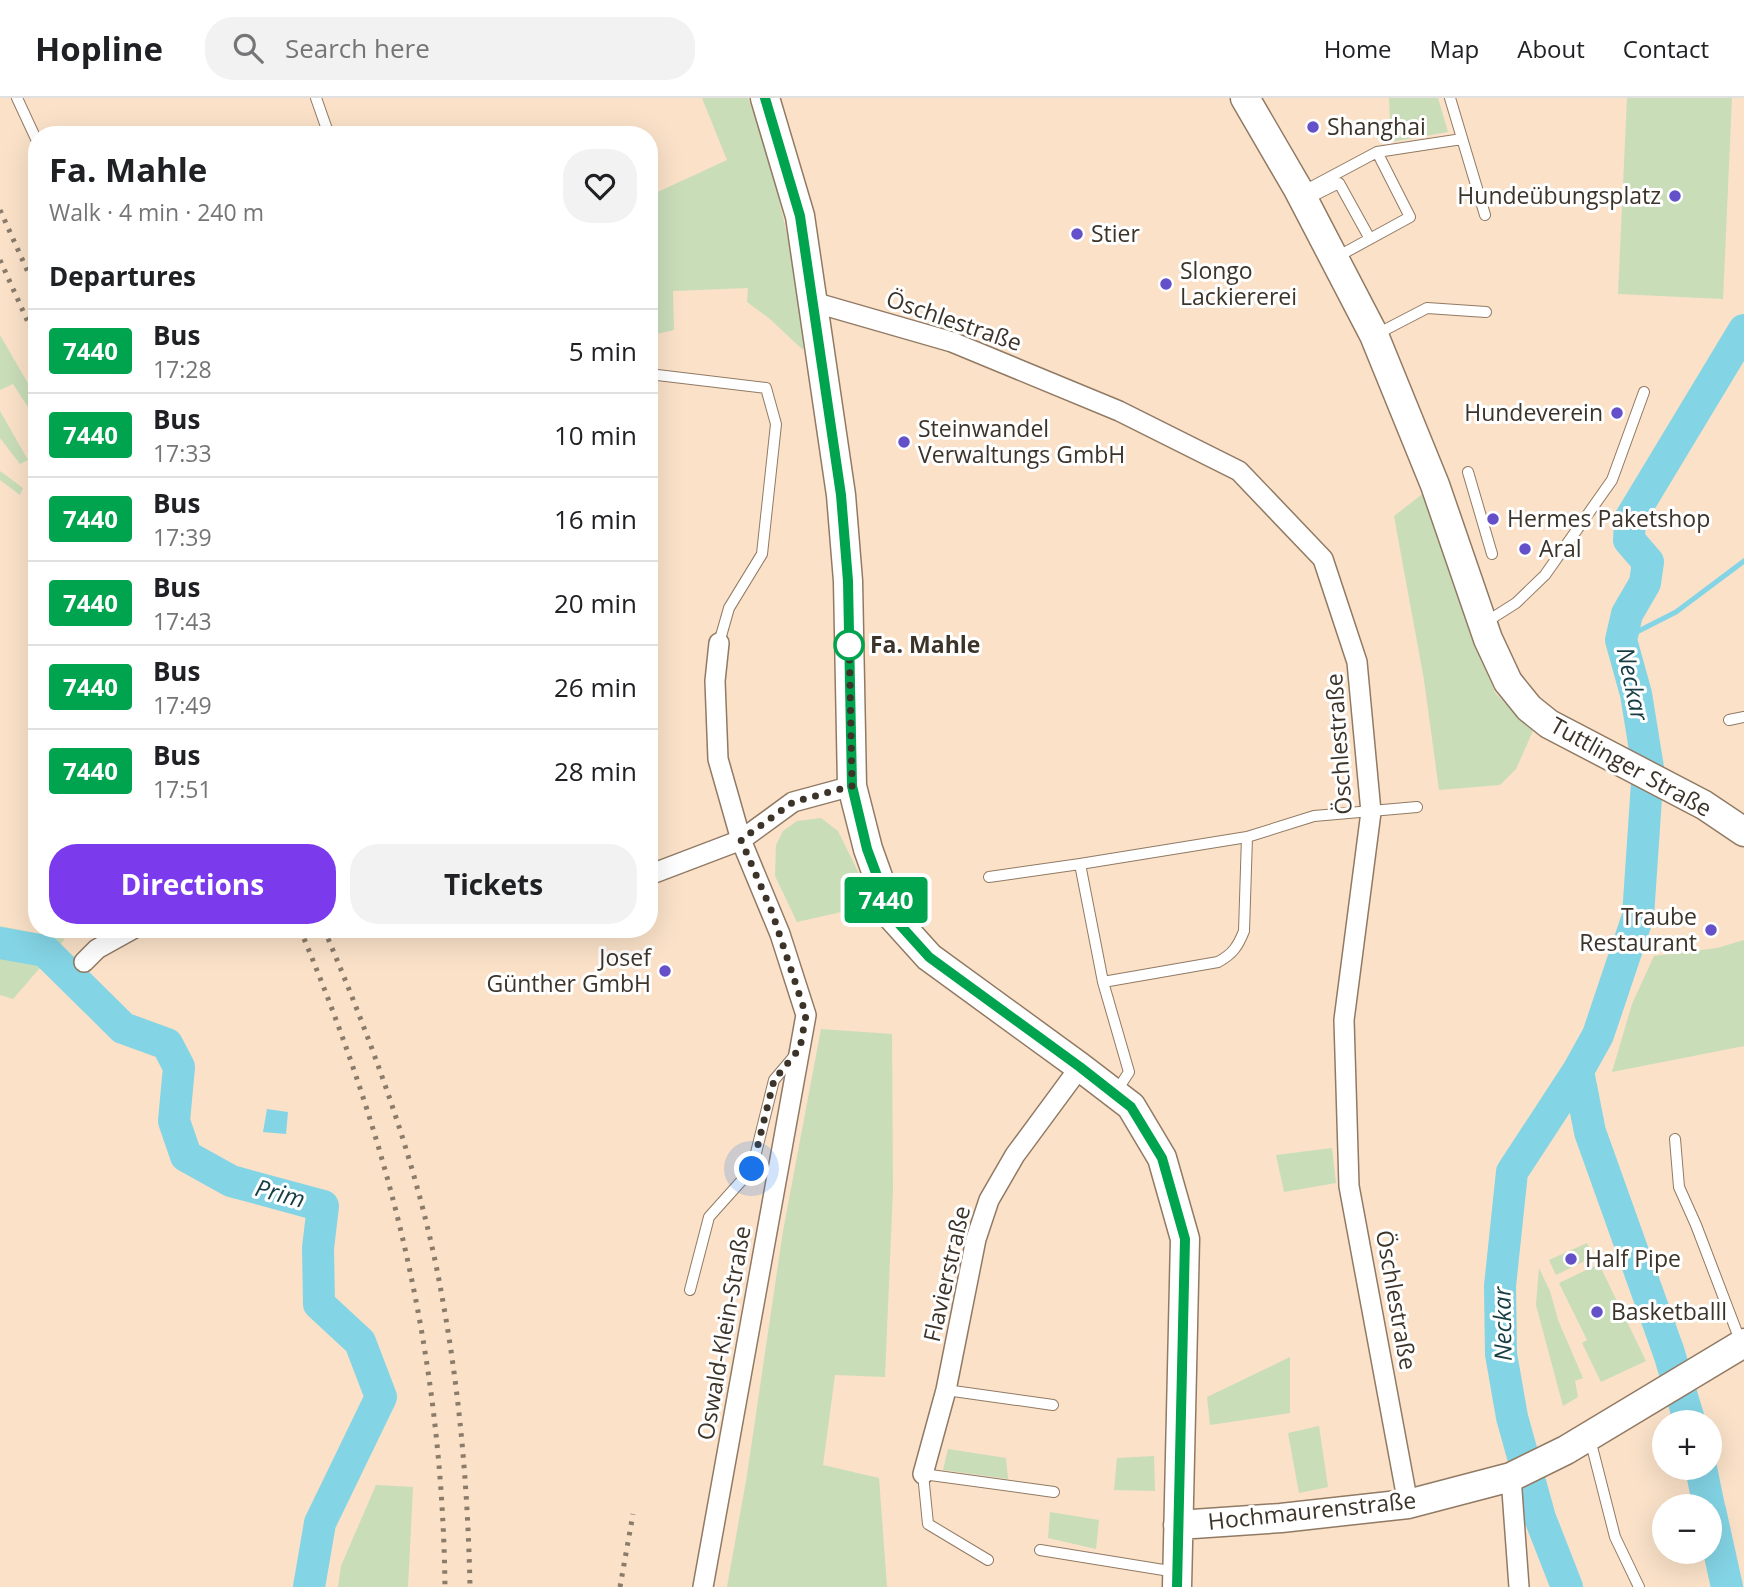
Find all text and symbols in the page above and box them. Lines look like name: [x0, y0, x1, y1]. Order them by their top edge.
search box: [205, 17, 695, 80]
text: Hopline: [35, 26, 163, 71]
icon: search: [229, 29, 267, 67]
text: Search here: [285, 30, 430, 66]
text: Home: [1324, 32, 1392, 65]
text: Map: [1430, 32, 1479, 65]
text: About: [1517, 32, 1585, 65]
text: Contact: [1623, 32, 1709, 65]
place label: Shanghai: [1327, 110, 1426, 142]
marker: Shanghai: [1305, 119, 1321, 135]
text: Fa. Mahle: [49, 147, 207, 192]
button: heart: [563, 149, 637, 223]
place label: Hundeübungsplatz: [1457, 179, 1661, 211]
marker: Hundeübungsplatz: [1667, 188, 1683, 204]
text: Walk · 4 min · 240 m: [49, 196, 264, 228]
place label: Stier: [1091, 217, 1141, 249]
marker: Stier: [1069, 226, 1085, 242]
place label: Slongo Lackiererei: [1180, 254, 1297, 312]
text: Departures: [49, 258, 196, 294]
marker: Slongo Lackiererei: [1158, 276, 1174, 292]
street label: Öschlestraße: [882, 282, 1026, 358]
text: Bus: [153, 317, 200, 353]
text: 5 min: [569, 333, 637, 369]
text: 7440: [63, 334, 118, 367]
text: 17:28: [153, 353, 212, 385]
place label: Hundeverein: [1464, 396, 1603, 428]
text: Bus: [153, 401, 200, 437]
marker: Hundeverein: [1609, 405, 1625, 421]
place label: Steinwandel Verwaltungs GmbH: [918, 412, 1125, 470]
text: 10 min: [554, 417, 637, 453]
text: 7440: [63, 418, 118, 451]
marker: Steinwandel Verwaltungs GmbH: [896, 434, 912, 450]
text: 17:33: [153, 437, 212, 469]
text: Bus: [153, 485, 200, 521]
text: 16 min: [554, 501, 637, 537]
text: 7440: [63, 502, 118, 535]
place label: Hermes Paketshop: [1507, 502, 1710, 534]
marker: Hermes Paketshop: [1485, 511, 1501, 527]
text: 17:39: [153, 521, 212, 553]
place label: Aral: [1539, 532, 1582, 564]
marker: Aral: [1517, 541, 1533, 557]
text: Bus: [153, 569, 200, 605]
text: 20 min: [554, 585, 637, 621]
text: 7440: [63, 586, 118, 619]
text: 17:43: [153, 605, 212, 637]
place label: Fa. Mahle: [870, 628, 980, 660]
marker: Fa. Mahle: [834, 630, 864, 660]
water label: Neckar: [1610, 644, 1658, 725]
text: Bus: [153, 653, 200, 689]
text: 26 min: [554, 669, 637, 705]
text: 7440: [63, 670, 118, 703]
street label: Öschlestraße: [1317, 672, 1359, 816]
text: 17:49: [153, 689, 212, 721]
street label: Tuttlinger Straße: [1545, 709, 1718, 824]
text: Bus: [153, 737, 200, 773]
text: 28 min: [554, 753, 637, 789]
text: 7440: [63, 754, 118, 787]
text: 17:51: [153, 773, 212, 805]
button: Directions: [49, 844, 336, 924]
button: Tickets: [350, 844, 637, 924]
line badge: 7440: [837, 877, 935, 923]
text: 7440: [859, 883, 913, 916]
place label: Traube Restaurant: [1579, 900, 1697, 958]
marker: Traube Restaurant: [1703, 922, 1719, 938]
place label: Josef Günther GmbH: [486, 941, 652, 999]
marker: Josef Günther GmbH: [657, 963, 673, 979]
your location: [734, 1151, 769, 1186]
water label: Prim: [252, 1170, 309, 1215]
street label: Flavierstraße: [915, 1203, 977, 1345]
street label: Oswald-Klein-Straße: [688, 1223, 758, 1442]
street label: Öschlestraße: [1369, 1227, 1425, 1372]
place label: Half Pipe: [1585, 1242, 1681, 1274]
marker: Half Pipe: [1563, 1251, 1579, 1267]
water label: Neckar: [1484, 1285, 1519, 1362]
place label: Basketballl: [1611, 1295, 1727, 1327]
marker: Basketballl: [1589, 1304, 1605, 1320]
map controls: [1652, 1410, 1722, 1564]
button: +: [1652, 1410, 1722, 1480]
street label: Hochmaurenstraße: [1206, 1483, 1418, 1537]
button: −: [1652, 1494, 1722, 1564]

